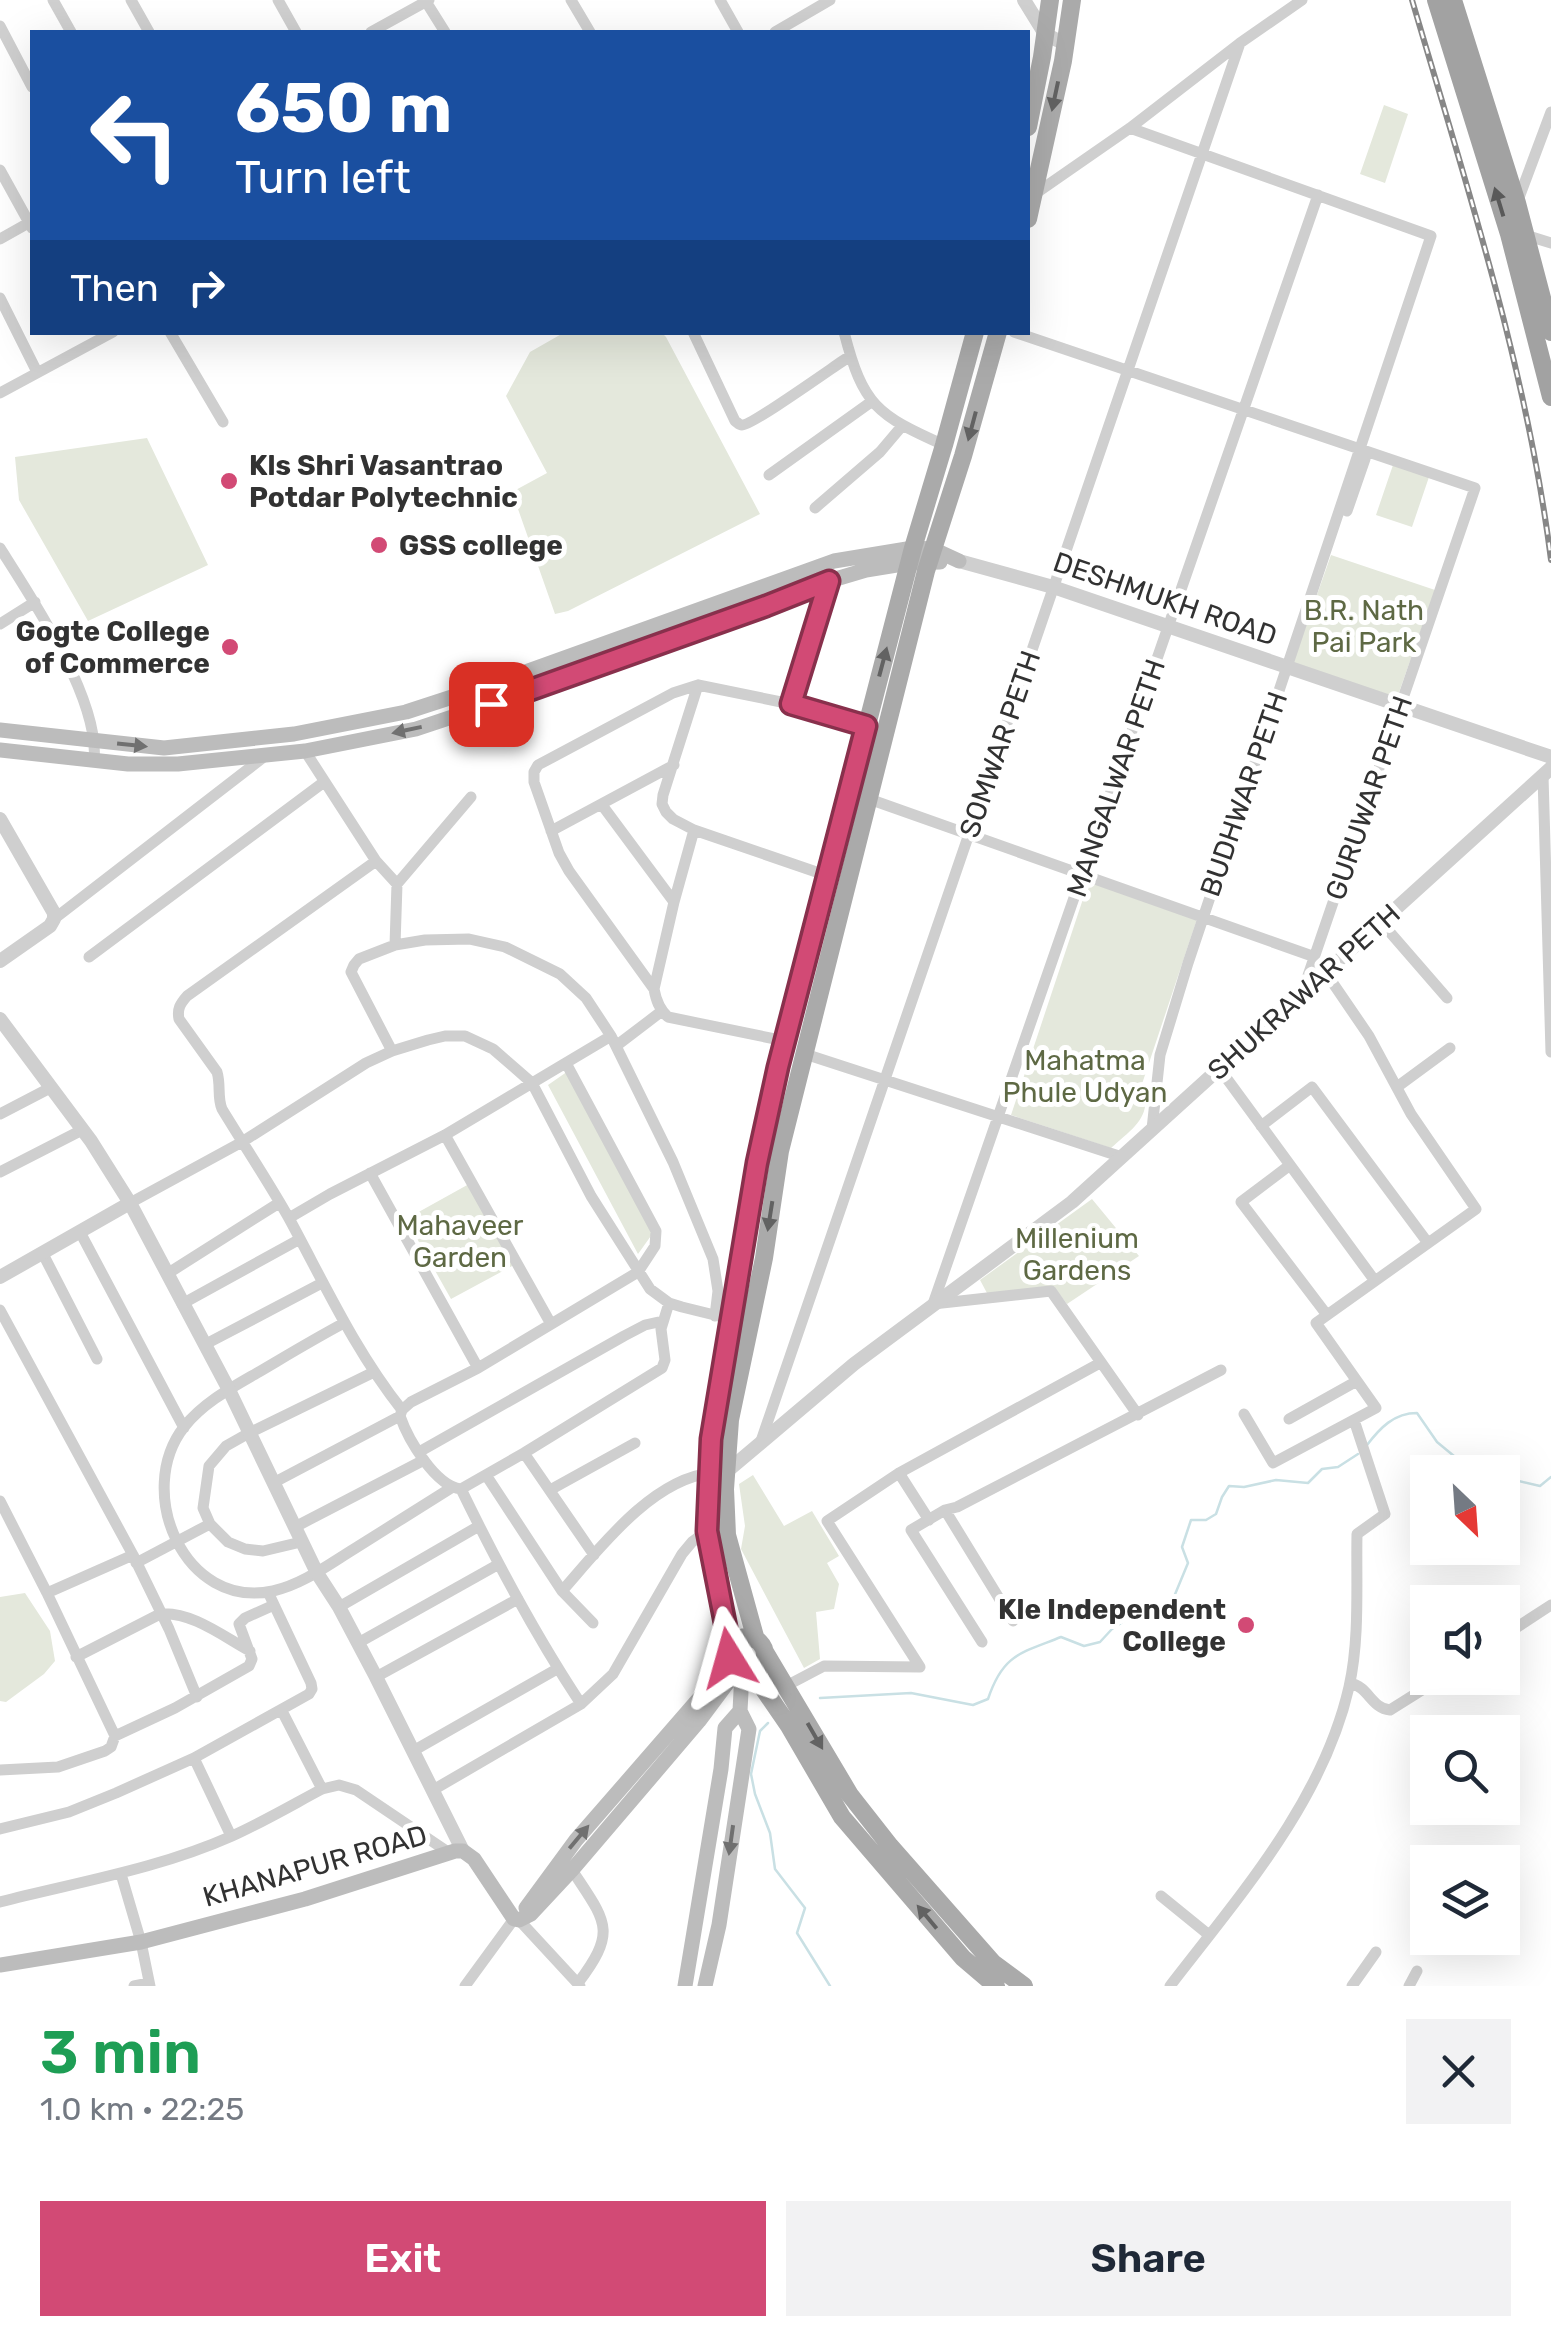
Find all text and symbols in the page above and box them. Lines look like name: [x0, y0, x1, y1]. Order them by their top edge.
text: 650 m: [235, 67, 452, 150]
icon: left: [70, 70, 200, 200]
one-way arrow: [1047, 81, 1063, 112]
text: Turn left: [235, 151, 411, 204]
one-way arrow: [1491, 186, 1506, 216]
icon: right: [179, 260, 234, 315]
text: Then: [70, 265, 159, 311]
one-way arrow: [963, 411, 979, 442]
place label: Kls Shri Vasantrao Potdar Polytechnic: [249, 449, 518, 514]
marker: Kls Shri Vasantrao Potdar Polytechnic: [218, 470, 240, 492]
place label: GSS college: [399, 529, 563, 562]
marker: GSS college: [368, 534, 390, 556]
street label: DESHMUKH ROAD: [1049, 545, 1281, 653]
park label: B.R. Nath Pai Park: [1304, 594, 1424, 659]
place label: Gogte College of Commerce: [16, 615, 210, 680]
marker: Gogte College of Commerce: [219, 636, 241, 658]
one-way arrow: [876, 646, 892, 677]
street label: SOMWAR PETH: [953, 646, 1047, 842]
street label: MANGALWAR PETH: [1060, 655, 1172, 901]
pin: [449, 662, 534, 747]
icon: arrive: [464, 677, 519, 732]
street label: BUDHWAR PETH: [1193, 687, 1295, 901]
street label: GURUWAR PETH: [1319, 692, 1419, 904]
one-way arrow: [392, 723, 423, 739]
one-way arrow: [116, 737, 148, 753]
street label: SHUKRAWAR PETH: [1201, 897, 1407, 1087]
park label: Mahatma Phule Udyan: [1003, 1044, 1167, 1109]
one-way arrow: [762, 1200, 778, 1232]
park label: Mahaveer Garden: [397, 1209, 524, 1274]
park label: Millenium Gardens: [1015, 1222, 1139, 1287]
north arrow: [1410, 1455, 1520, 1565]
map controls: [1410, 1455, 1520, 1955]
button: sound: [1410, 1585, 1520, 1695]
place label: Kle Independent College: [998, 1593, 1226, 1658]
position arrow: [677, 1606, 781, 1710]
marker: Kle Independent College: [1235, 1614, 1257, 1636]
button: search: [1410, 1715, 1520, 1825]
one-way arrow: [806, 1721, 823, 1750]
street label: KHANAPUR ROAD: [199, 1818, 431, 1914]
one-way arrow: [568, 1824, 590, 1849]
one-way arrow: [723, 1825, 739, 1857]
button: layers: [1410, 1845, 1520, 1955]
one-way arrow: [917, 1905, 939, 1930]
text: 3 min: [40, 2017, 201, 2088]
button: close: [1406, 2019, 1511, 2124]
text: 1.0 km · 22:25: [40, 2090, 244, 2128]
button: Exit: [40, 2201, 766, 2316]
button: Share: [786, 2201, 1511, 2316]

